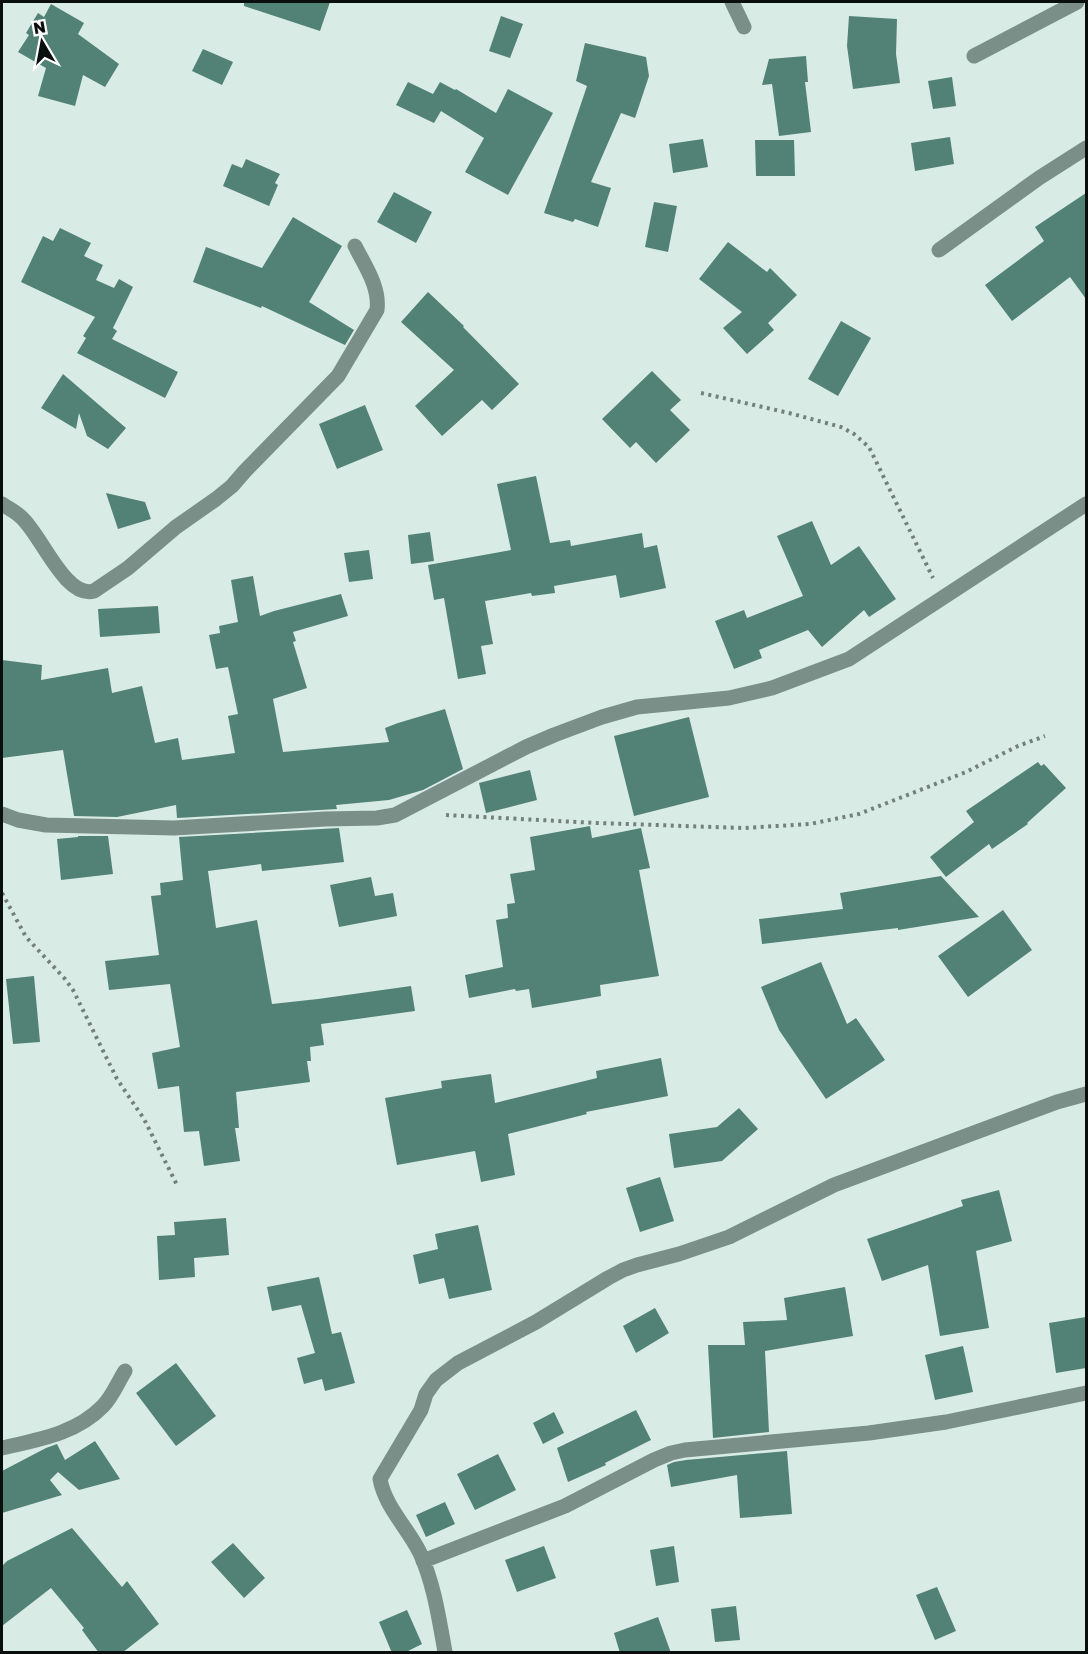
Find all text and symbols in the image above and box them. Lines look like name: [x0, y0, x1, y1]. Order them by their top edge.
north arrow: [12, 12, 72, 72]
text: N: [32, 16, 47, 38]

